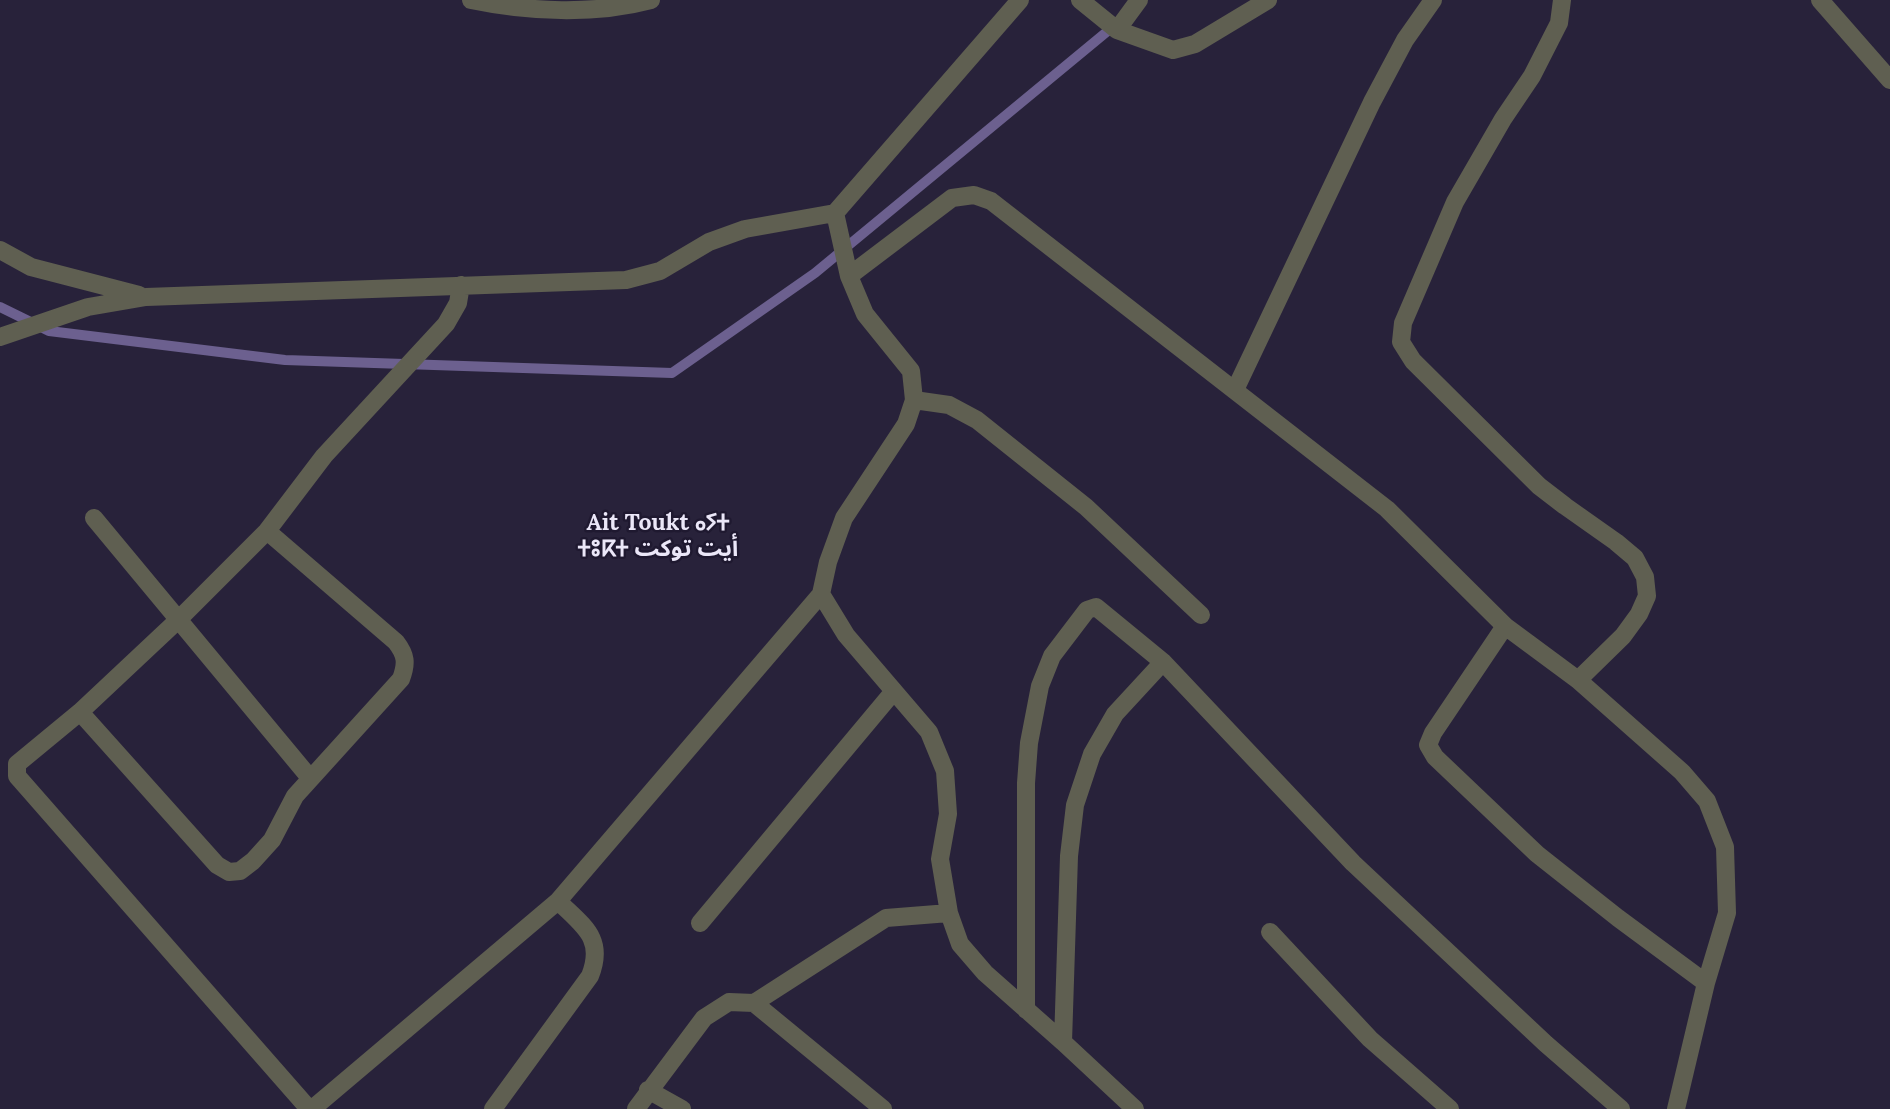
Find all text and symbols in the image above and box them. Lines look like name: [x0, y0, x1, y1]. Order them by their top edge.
district label: Ait Toukt ⴰⵢⵜ ⵜⵓⴽⵜ أيت توكت: [578, 509, 738, 563]

